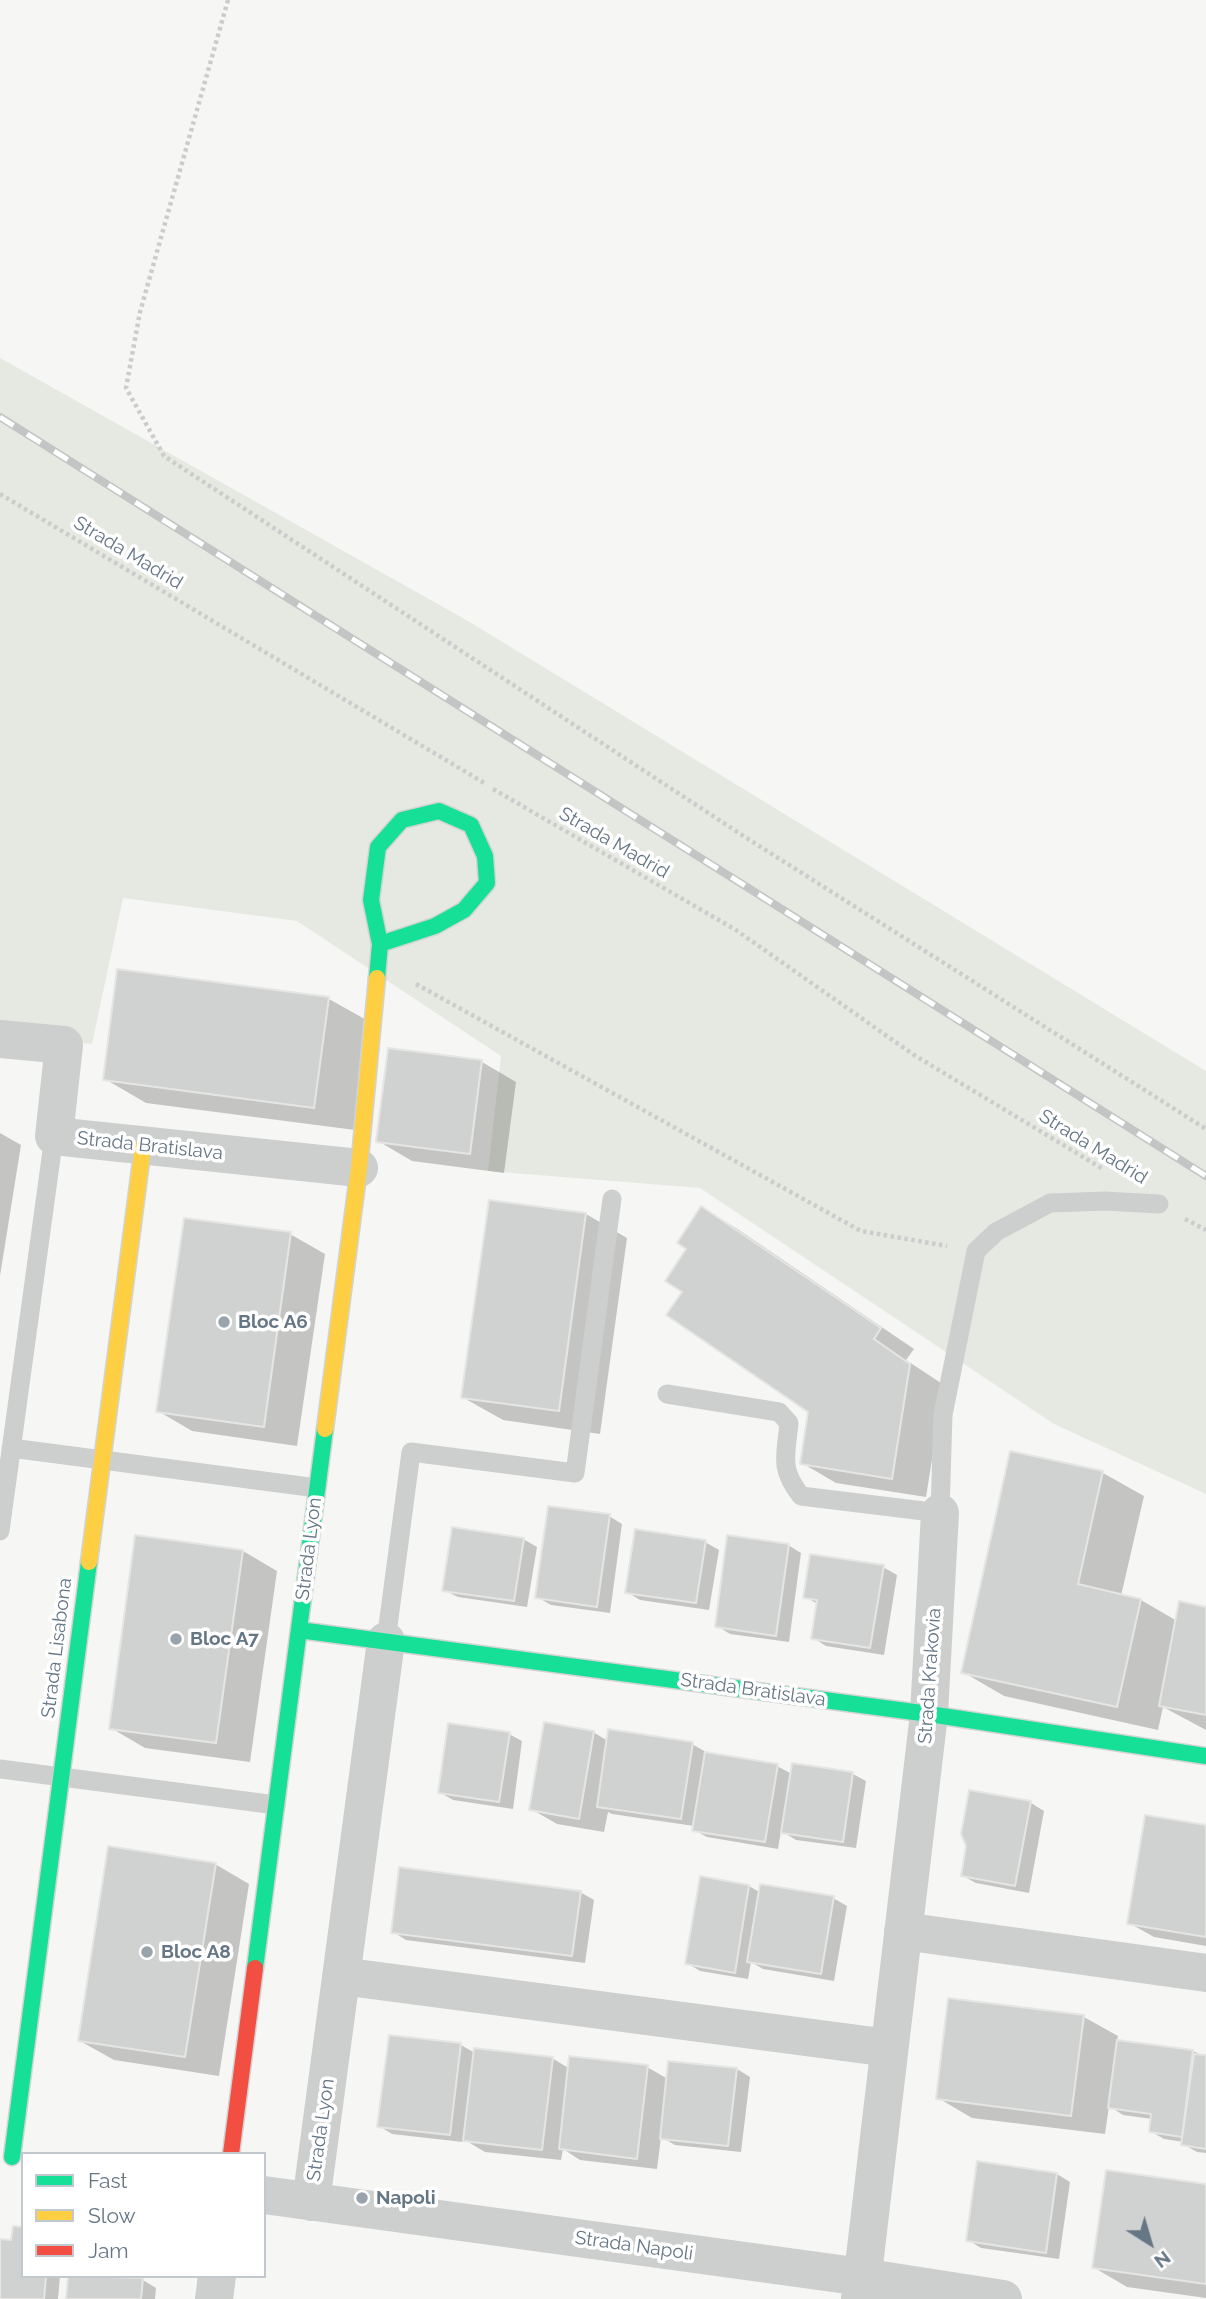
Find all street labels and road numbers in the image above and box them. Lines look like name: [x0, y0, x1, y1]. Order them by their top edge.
street label: Strada Madrid: [69, 512, 187, 594]
street label: Strada Madrid: [555, 802, 673, 884]
street label: Strada Madrid: [1035, 1105, 1151, 1189]
street label: Strada Bratislava: [76, 1127, 224, 1165]
street label: Strada Lyon: [291, 1496, 327, 1602]
street label: Strada Lisabona: [37, 1577, 77, 1719]
street label: Strada Krakovia: [914, 1607, 946, 1745]
street label: Strada Bratislava: [679, 1669, 827, 1711]
street label: Strada Lyon: [303, 2077, 339, 2183]
street label: Strada Napoli: [573, 2226, 695, 2266]

